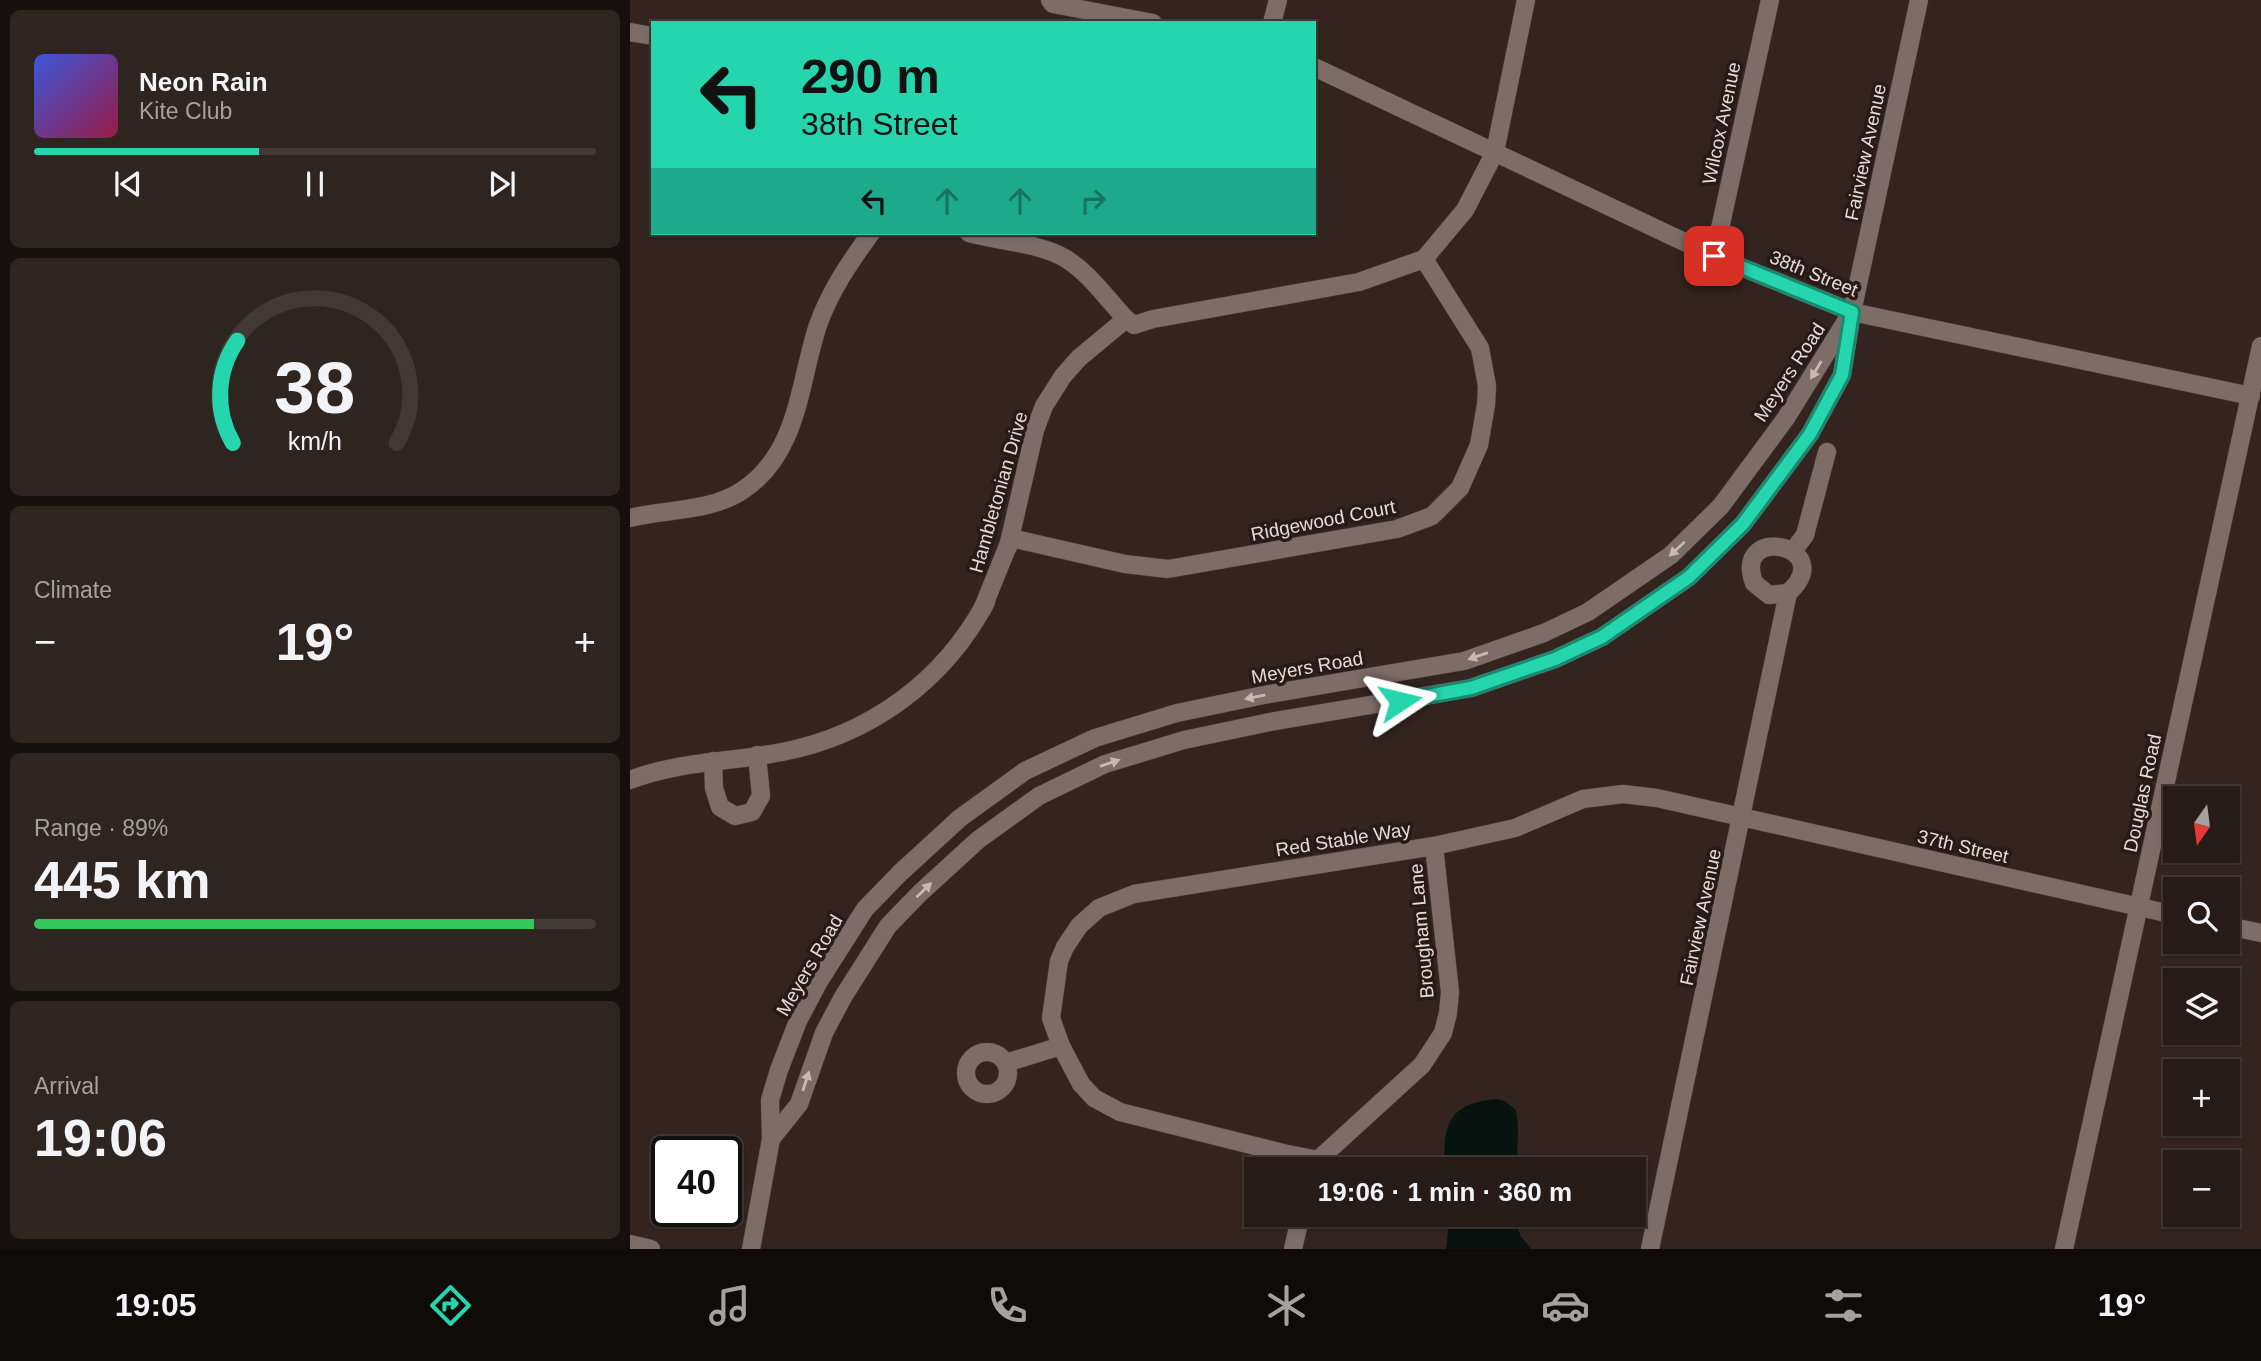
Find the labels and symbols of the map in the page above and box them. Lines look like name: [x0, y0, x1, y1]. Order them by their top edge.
street label: Wilcox Avenue: [1698, 60, 1745, 186]
street label: Fairview Avenue: [1841, 82, 1890, 222]
pin: [1684, 226, 1744, 286]
street label: 38th Street: [1767, 246, 1862, 301]
street label: Meyers Road: [1750, 319, 1829, 425]
one-way arrow: [1809, 360, 1822, 379]
street label: Hambletonian Drive: [965, 409, 1032, 575]
street label: Ridgewood Court: [1249, 496, 1398, 545]
one-way arrow: [1669, 540, 1686, 556]
street label: Meyers Road: [1250, 647, 1365, 688]
one-way arrow: [1468, 651, 1489, 662]
position arrow: [1363, 664, 1437, 738]
one-way arrow: [1244, 691, 1266, 702]
street label: Douglas Road: [2120, 732, 2165, 854]
one-way arrow: [1100, 757, 1121, 768]
north arrow: [2163, 786, 2240, 863]
street label: Red Stable Way: [1274, 818, 1413, 861]
street label: 37th Street: [1915, 826, 2011, 867]
street label: Fairview Avenue: [1676, 847, 1725, 987]
street label: Brougham Lane: [1405, 863, 1438, 999]
one-way arrow: [915, 882, 932, 898]
street label: Meyers Road: [772, 911, 847, 1019]
one-way arrow: [801, 1071, 812, 1092]
speed limit sign: 40: [651, 1136, 742, 1227]

